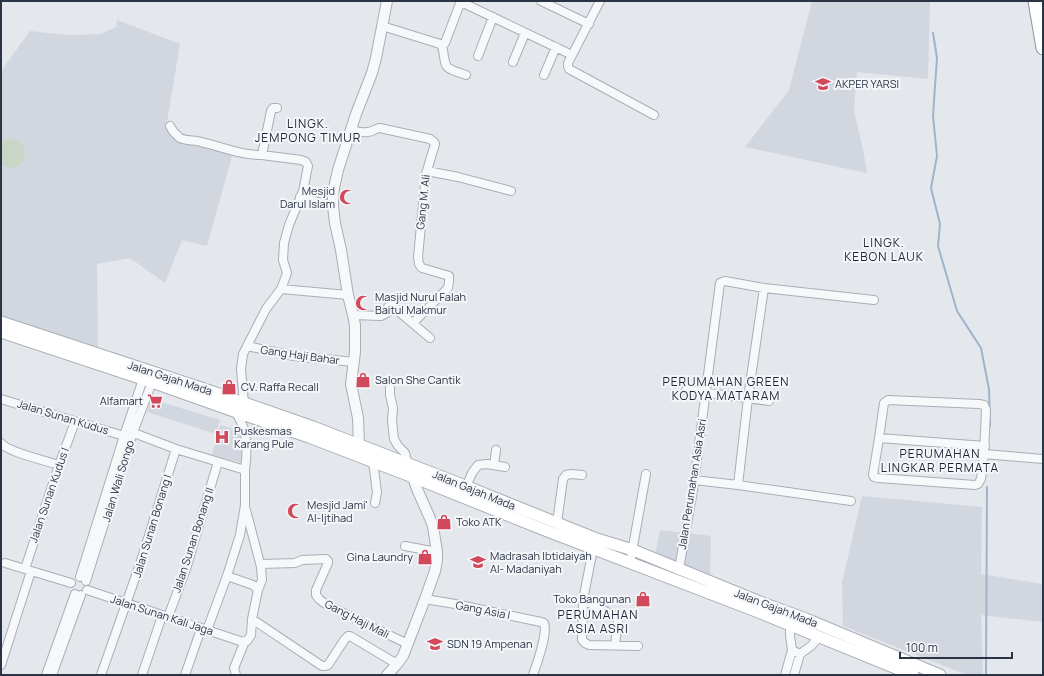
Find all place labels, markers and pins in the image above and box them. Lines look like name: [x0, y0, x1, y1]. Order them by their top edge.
school or university icon: AKPER YARSI: [814, 75, 832, 93]
place label: AKPER YARSI: [835, 76, 899, 91]
place label: Mesjid Darul Islam: [280, 183, 335, 211]
mosque icon: Mesjid Darul Islam: [338, 188, 356, 206]
place label: Masjid Nurul Falah Baitul Makmur: [375, 289, 466, 317]
mosque icon: Masjid Nurul Falah Baitul Makmur: [354, 294, 372, 312]
shop icon: Salon She Cantik: [354, 371, 372, 389]
place label: Salon She Cantik: [375, 372, 461, 387]
shop icon: CV. Raffa Recall: [220, 378, 238, 396]
place label: CV. Raffa Recall: [241, 379, 319, 394]
supermarket icon: Alfamart: [146, 392, 164, 410]
place label: Alfamart: [100, 393, 143, 408]
place label: Puskesmas Karang Pule: [234, 423, 294, 451]
hospital icon: Puskesmas Karang Pule: [213, 428, 231, 446]
place label: Mesjid Jami' Al-Ijtihad: [307, 497, 368, 525]
mosque icon: Mesjid Jami' Al-Ijtihad: [286, 502, 304, 520]
shop icon: Toko ATK: [435, 513, 453, 531]
place label: Toko ATK: [456, 514, 502, 529]
shop icon: Gina Laundry: [416, 548, 434, 566]
place label: Madrasah Ibtidaiyah Al- Madaniyah: [490, 548, 592, 576]
place label: Gina Laundry: [347, 549, 413, 564]
school or university icon: Madrasah Ibtidaiyah Al- Madaniyah: [469, 553, 487, 571]
shop icon: Toko Bangunan: [634, 590, 652, 608]
place label: Toko Bangunan: [553, 591, 631, 606]
school or university icon: SDN 19 Ampenan: [426, 635, 444, 653]
place label: SDN 19 Ampenan: [447, 636, 532, 651]

